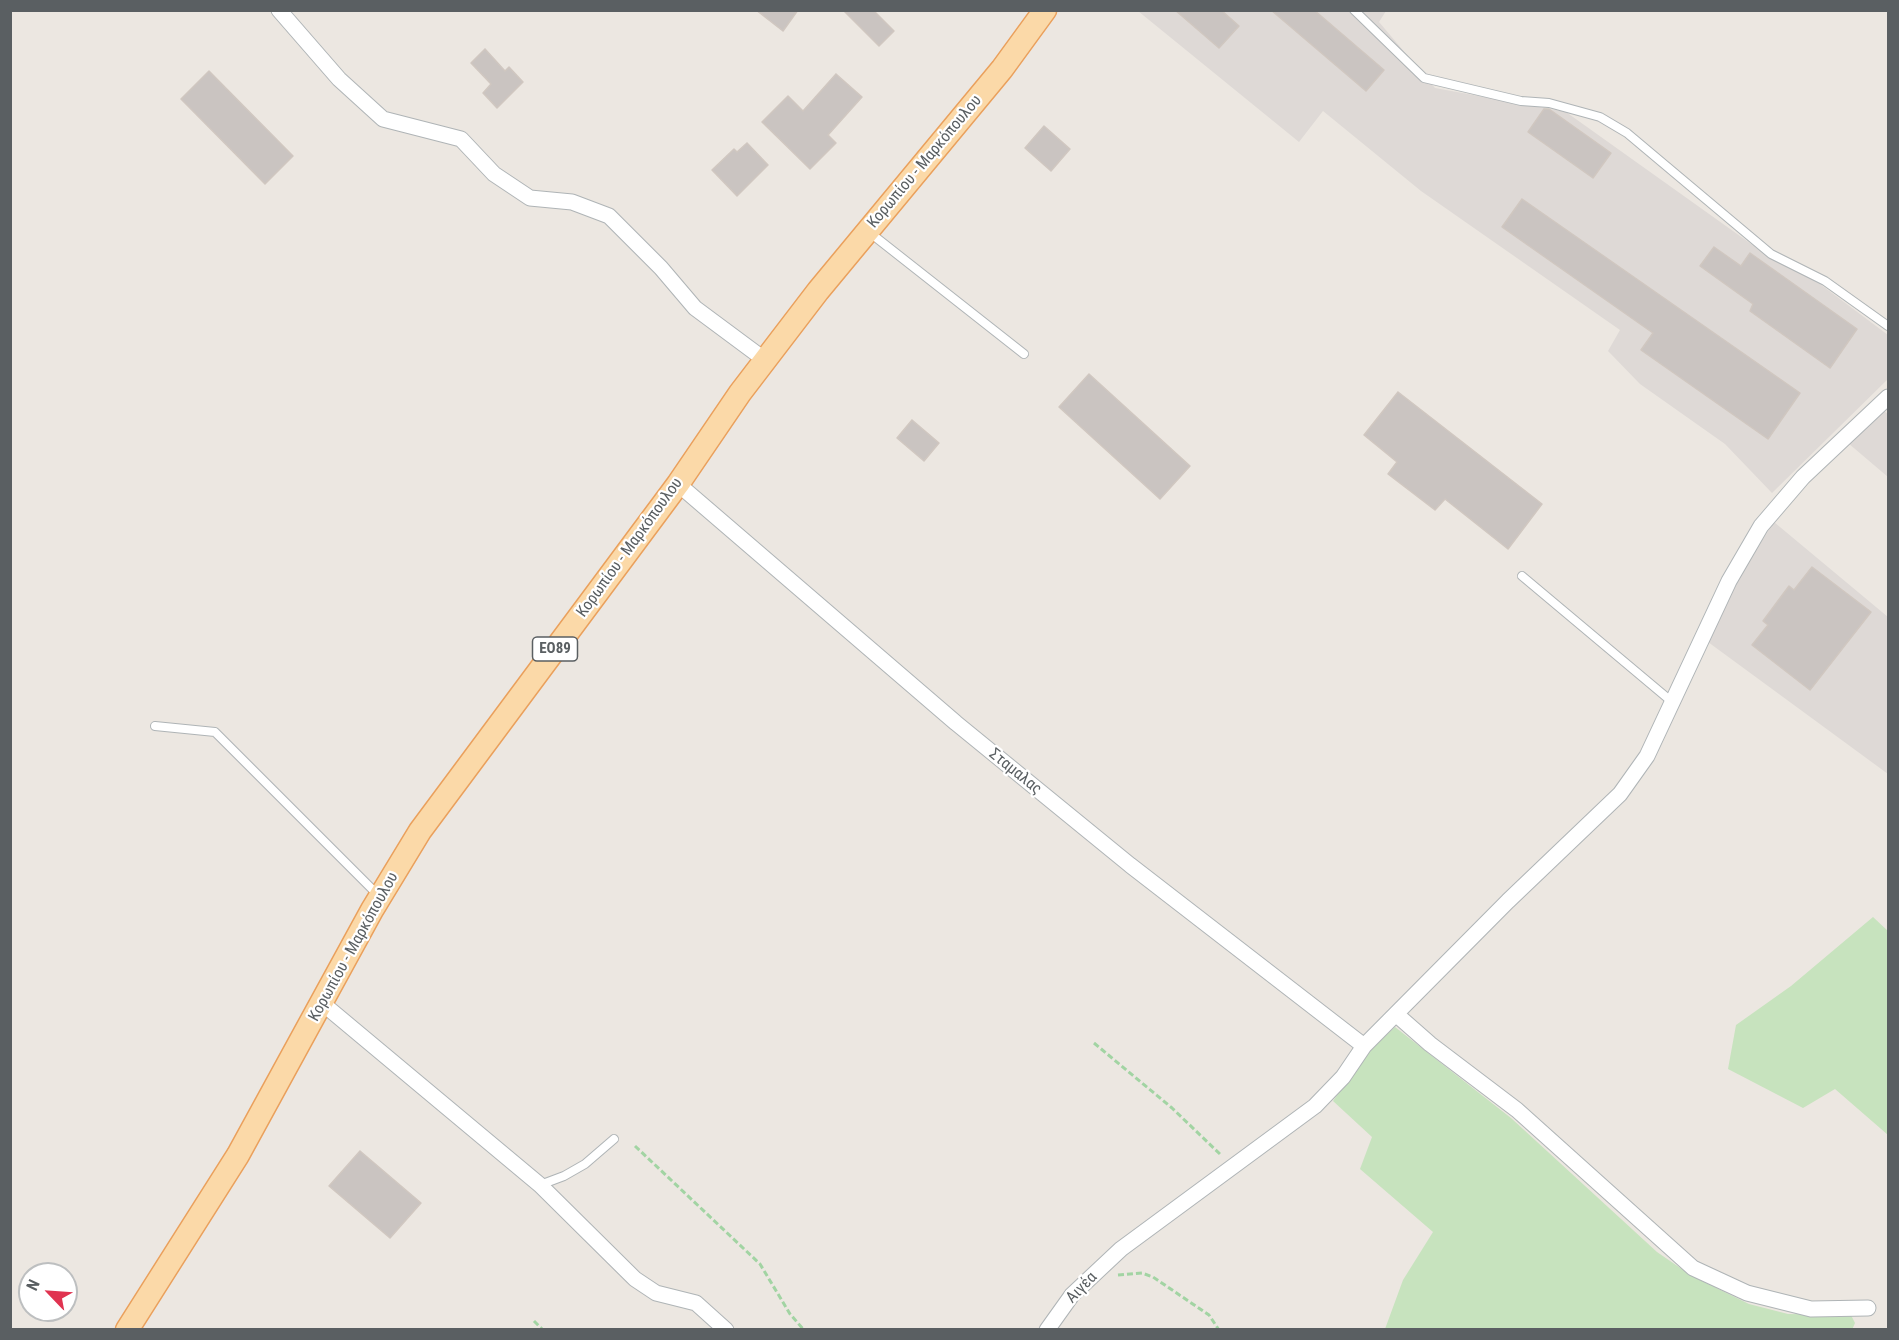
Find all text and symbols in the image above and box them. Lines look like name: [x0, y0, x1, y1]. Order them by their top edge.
street label: Κορωπίου - Μαρκόπουλου: [864, 92, 986, 232]
street label: Κορωπίου - Μαρκόπουλου: [573, 475, 687, 621]
road number: ΕΟ89: [532, 637, 578, 661]
street label: Σταμαλας: [985, 745, 1045, 799]
street label: Κορωπίου - Μαρκόπουλου: [305, 869, 403, 1025]
north arrow: [18, 1262, 78, 1322]
street label: Αιγέα: [1062, 1268, 1102, 1308]
text: N: [22, 1277, 44, 1293]

